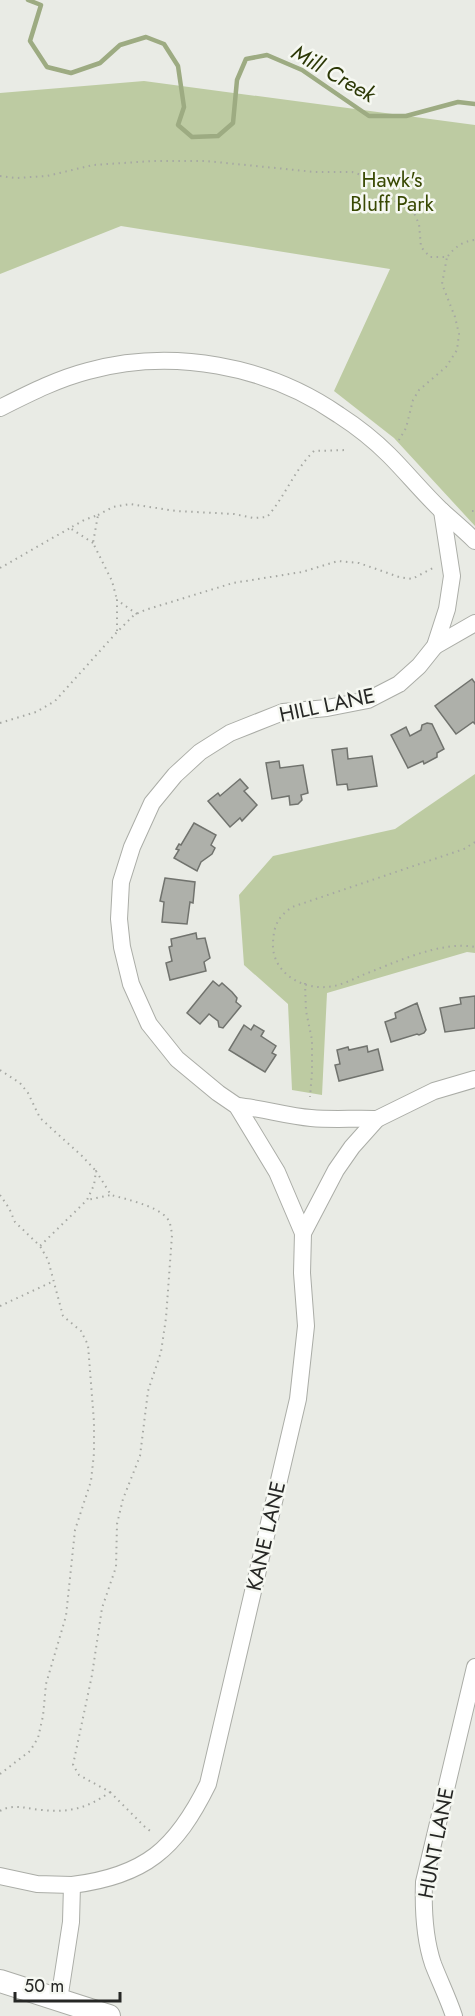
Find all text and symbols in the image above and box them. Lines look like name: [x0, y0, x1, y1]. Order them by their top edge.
water label: Mill Creek: [286, 36, 383, 111]
park label: Hawk's Bluff Park: [350, 165, 434, 219]
street label: HILL LANE: [276, 680, 378, 730]
street label: KANE LANE: [239, 1478, 293, 1594]
street label: HUNT LANE: [411, 1785, 461, 1901]
scale bar: [15, 1965, 120, 2003]
text: 50 m: [24, 1973, 64, 1999]

